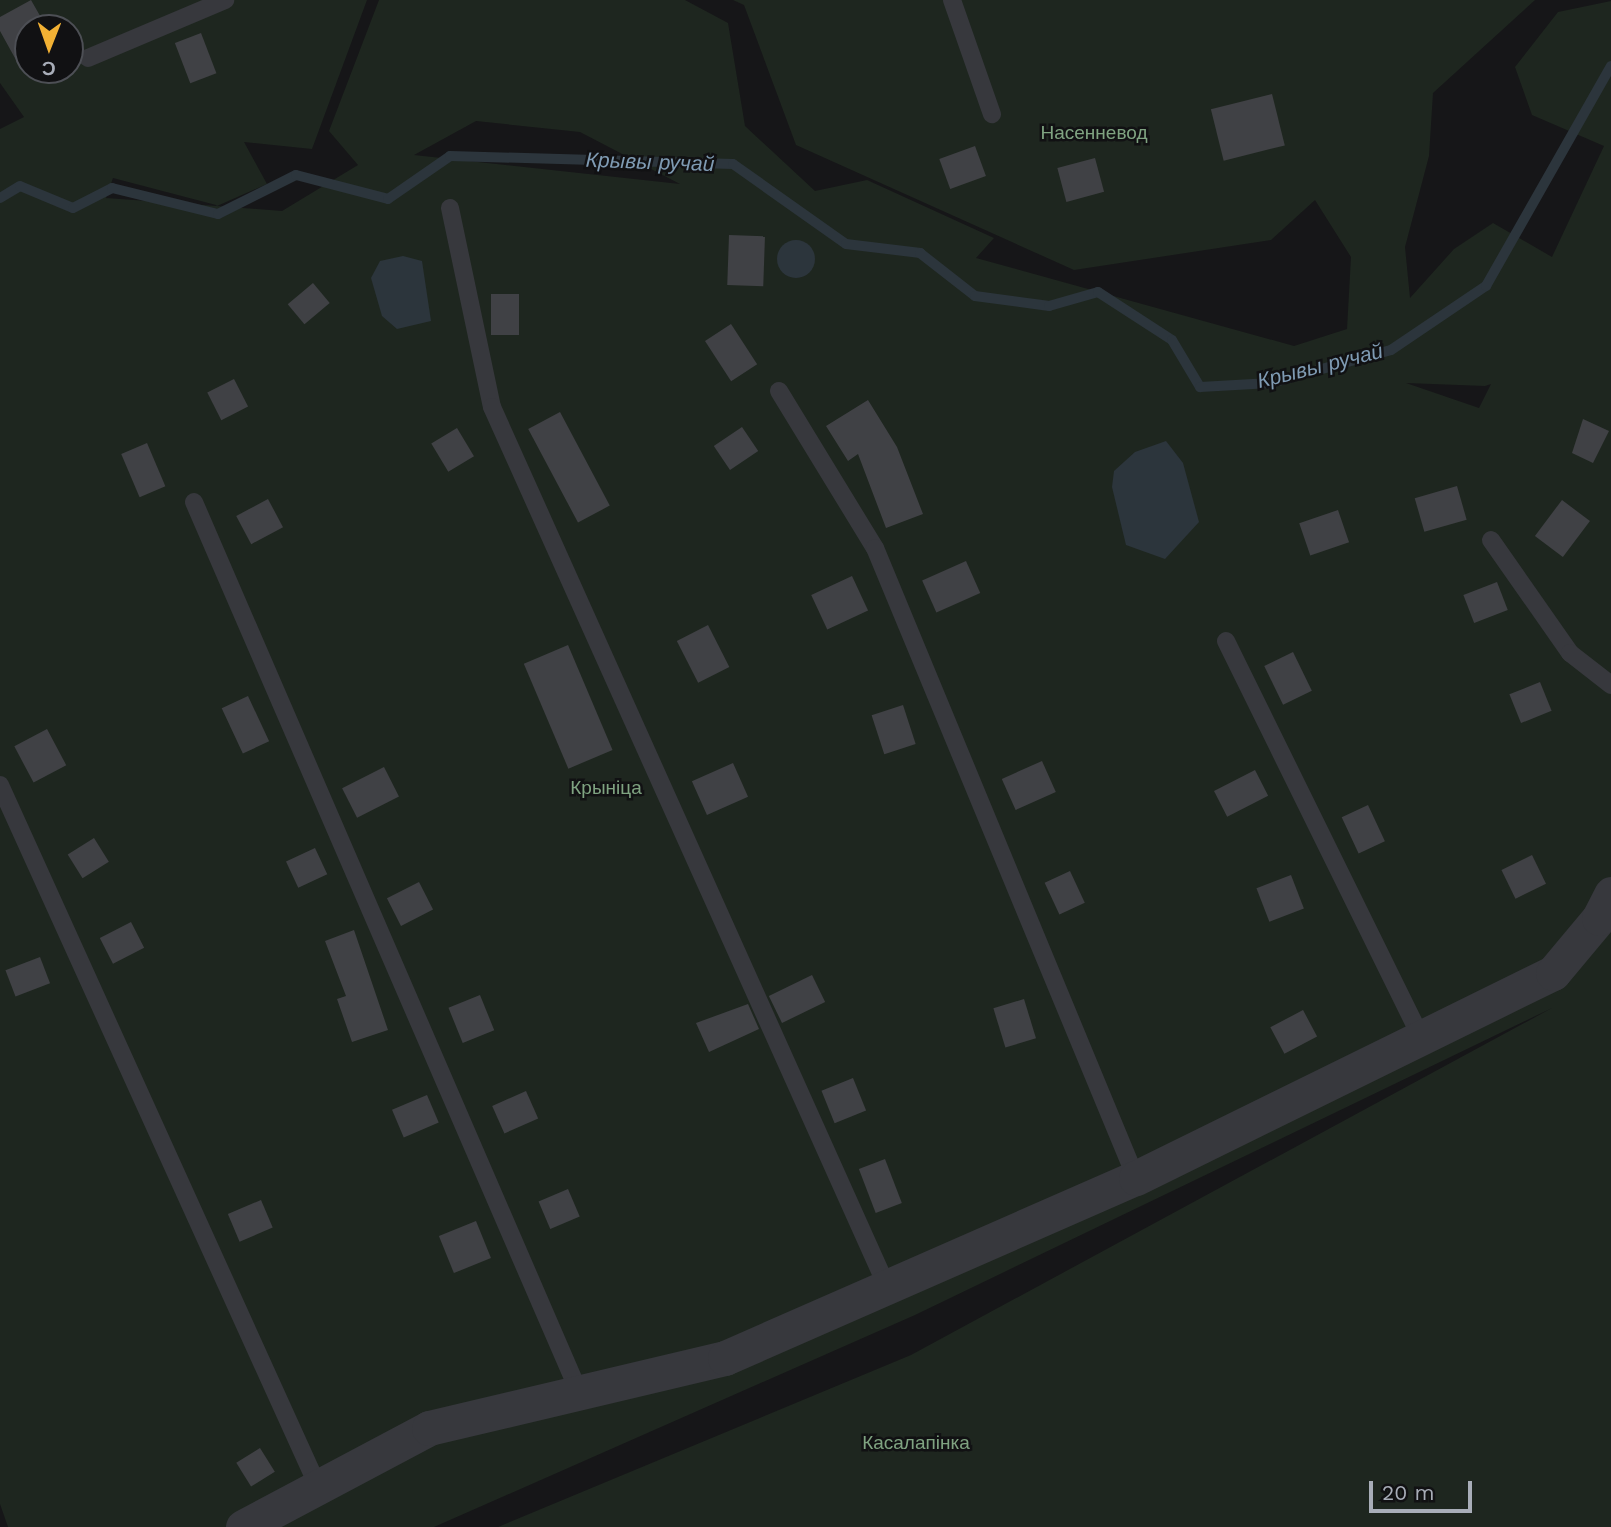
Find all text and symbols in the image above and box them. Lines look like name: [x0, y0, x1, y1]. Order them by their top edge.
north arrow: [14, 14, 84, 84]
text: С: [42, 57, 56, 80]
park label: Насенневод: [1040, 122, 1148, 144]
water label: Крывы ручай: [585, 147, 715, 177]
water label: Крывы ручай: [1255, 338, 1385, 394]
park label: Крыніца: [570, 777, 642, 799]
park label: Касалапінка: [862, 1432, 970, 1454]
scale bar: [1373, 1468, 1476, 1512]
text: 20 m: [1382, 1480, 1434, 1505]

